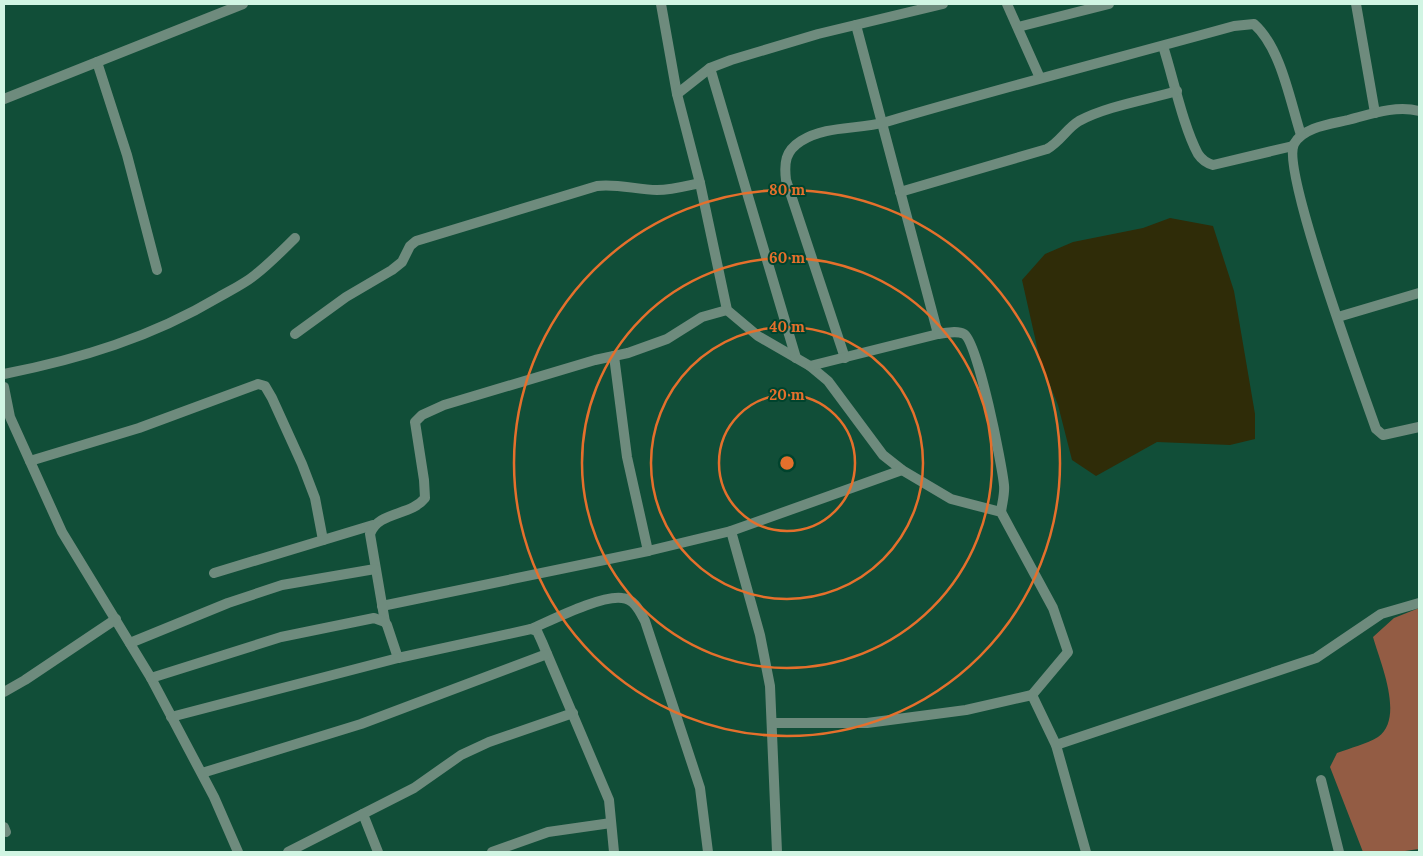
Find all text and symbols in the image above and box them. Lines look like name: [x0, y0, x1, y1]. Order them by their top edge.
text: 80 m: [769, 180, 805, 199]
text: 60 m: [769, 248, 805, 267]
text: 40 m: [769, 317, 805, 336]
text: 20 m: [769, 385, 805, 404]
centre of rings: [778, 454, 796, 472]

